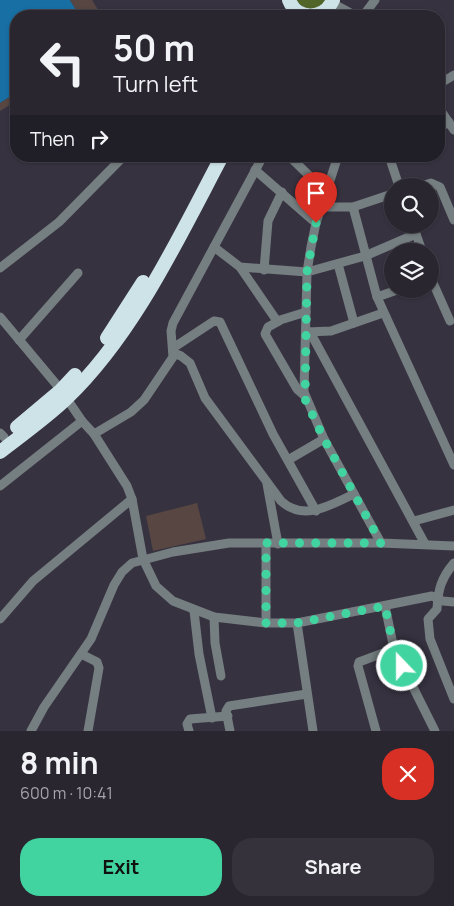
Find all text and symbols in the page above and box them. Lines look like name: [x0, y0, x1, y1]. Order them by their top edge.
text: 50 m: [113, 24, 195, 72]
icon: left: [30, 30, 95, 95]
text: Turn left: [113, 69, 198, 99]
icon: right: [85, 125, 113, 153]
text: Then: [30, 126, 75, 152]
pin: [295, 172, 337, 223]
map controls: [384, 178, 439, 298]
button: search: [384, 178, 439, 233]
icon: arrive: [302, 179, 330, 207]
button: layers: [384, 243, 439, 298]
position arrow: [375, 639, 427, 691]
text: 8 min: [20, 742, 99, 783]
button: close: [382, 748, 434, 800]
text: 600 m · 10:41: [20, 782, 113, 804]
button: Exit: [20, 838, 222, 896]
button: Share: [232, 838, 434, 896]

